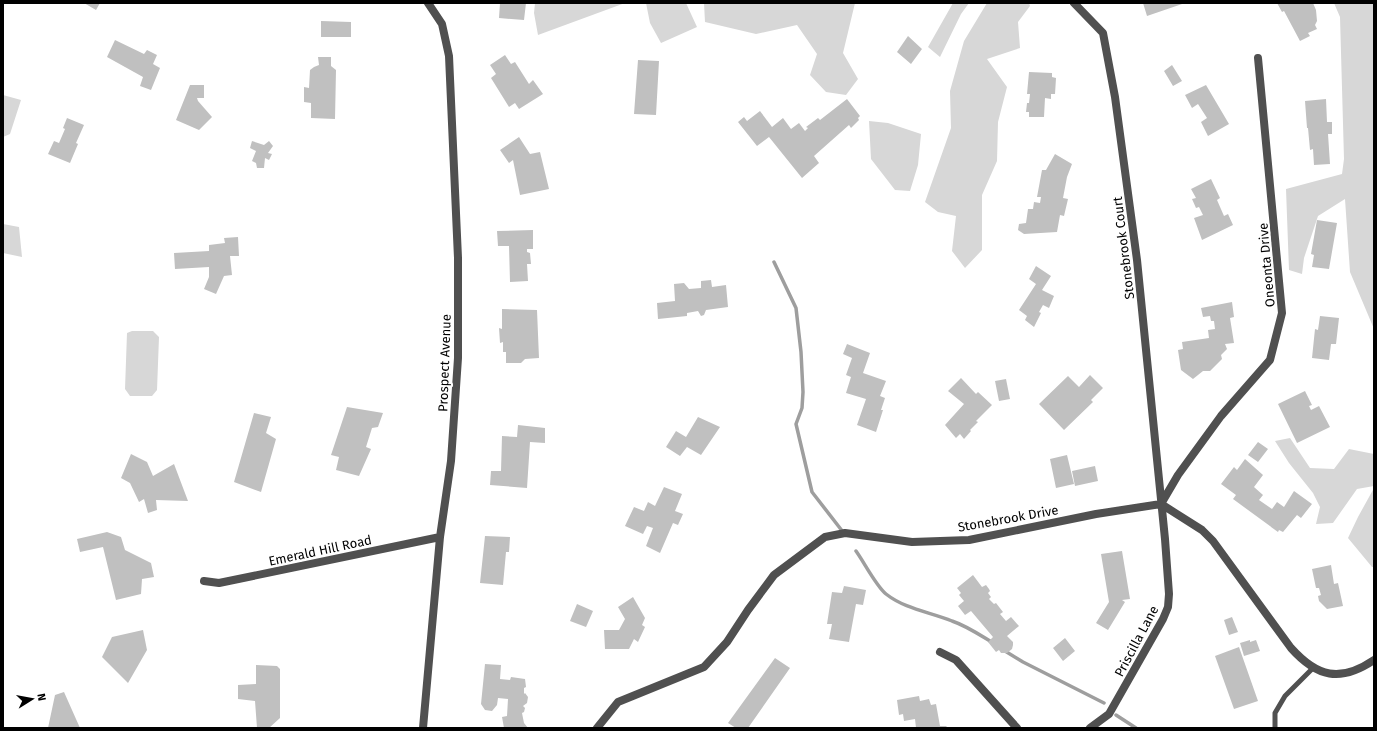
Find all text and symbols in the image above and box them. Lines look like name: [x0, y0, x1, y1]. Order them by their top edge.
street label: Stonebrook Court: [1110, 195, 1137, 300]
street label: Oneonta Drive: [1255, 222, 1278, 308]
street label: Prospect Avenue: [435, 314, 454, 412]
street label: Stonebrook Drive: [957, 502, 1060, 535]
street label: Emerald Hill Road: [267, 532, 373, 569]
street label: Priscilla Lane: [1111, 603, 1161, 679]
north arrow: [12, 679, 52, 719]
text: N: [34, 692, 48, 702]

